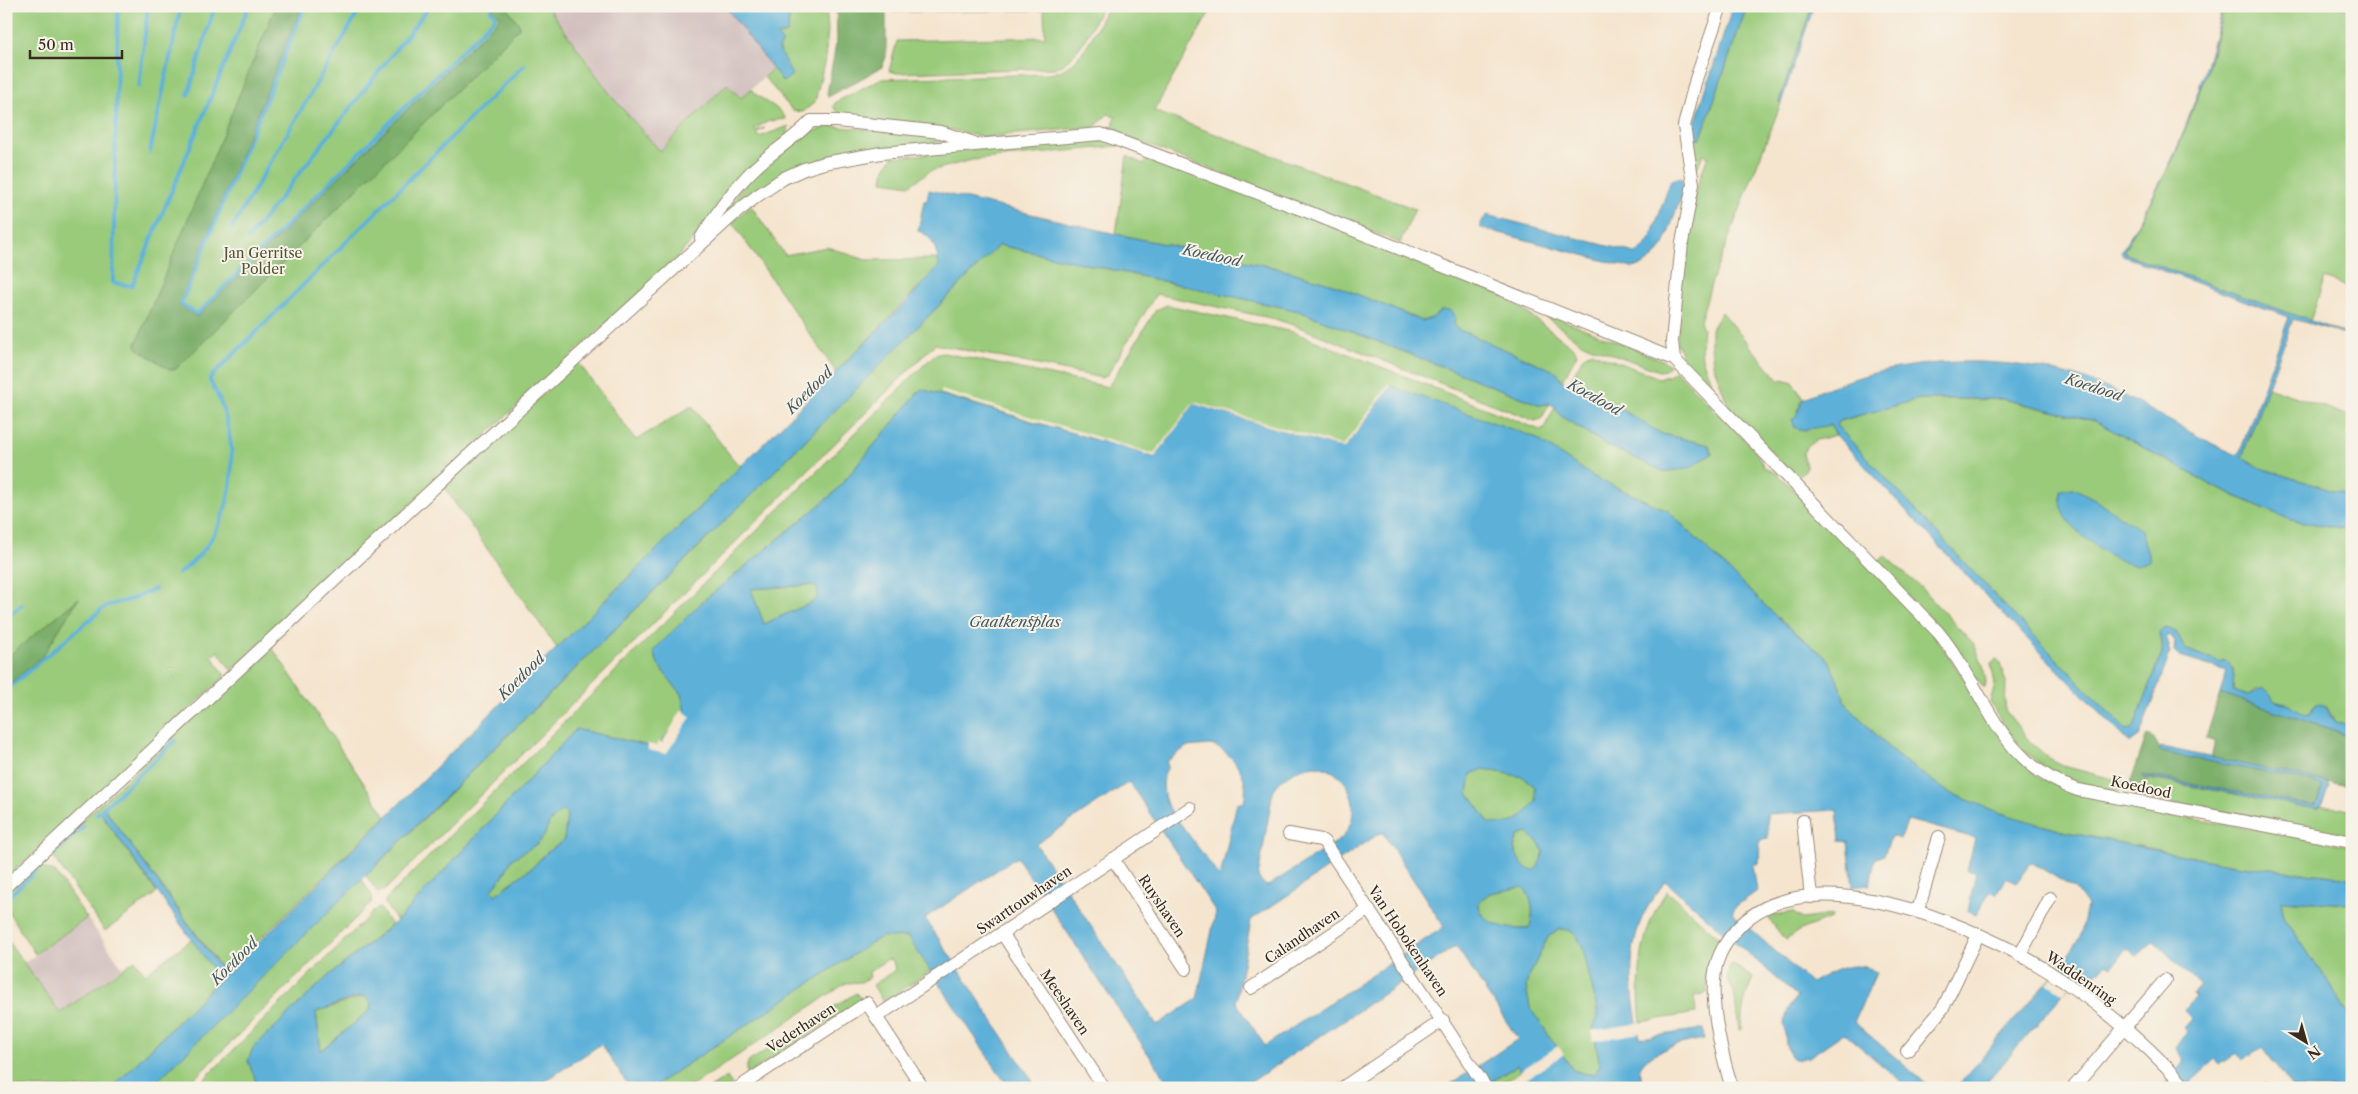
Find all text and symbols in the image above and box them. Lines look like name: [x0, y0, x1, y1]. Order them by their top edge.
scale bar: [30, 28, 122, 60]
text: 50 m: [38, 35, 74, 54]
water label: Koedood: [1180, 239, 1245, 271]
park label: Jan Gerritse Polder: [222, 244, 303, 278]
water label: Koedood: [781, 361, 838, 418]
water label: Koedood: [2062, 369, 2127, 406]
water label: Koedood: [1564, 374, 1627, 421]
water label: Gaatkensplas: [969, 612, 1061, 631]
water label: Koedood: [493, 647, 550, 704]
street label: Koedood: [2109, 772, 2173, 802]
street label: Swarttouwhaven: [973, 861, 1075, 938]
street label: Ruyshaven: [1134, 871, 1190, 941]
street label: Van Hobokenhaven: [1364, 881, 1452, 1000]
street label: Calandhaven: [1261, 904, 1343, 968]
water label: Koedood: [206, 932, 263, 989]
street label: Waddenring: [2042, 947, 2120, 1009]
street label: Meeshaven: [1037, 966, 1094, 1038]
street label: Vederhaven: [762, 999, 839, 1057]
north arrow: [2280, 1016, 2330, 1066]
text: N: [2304, 1042, 2324, 1063]

